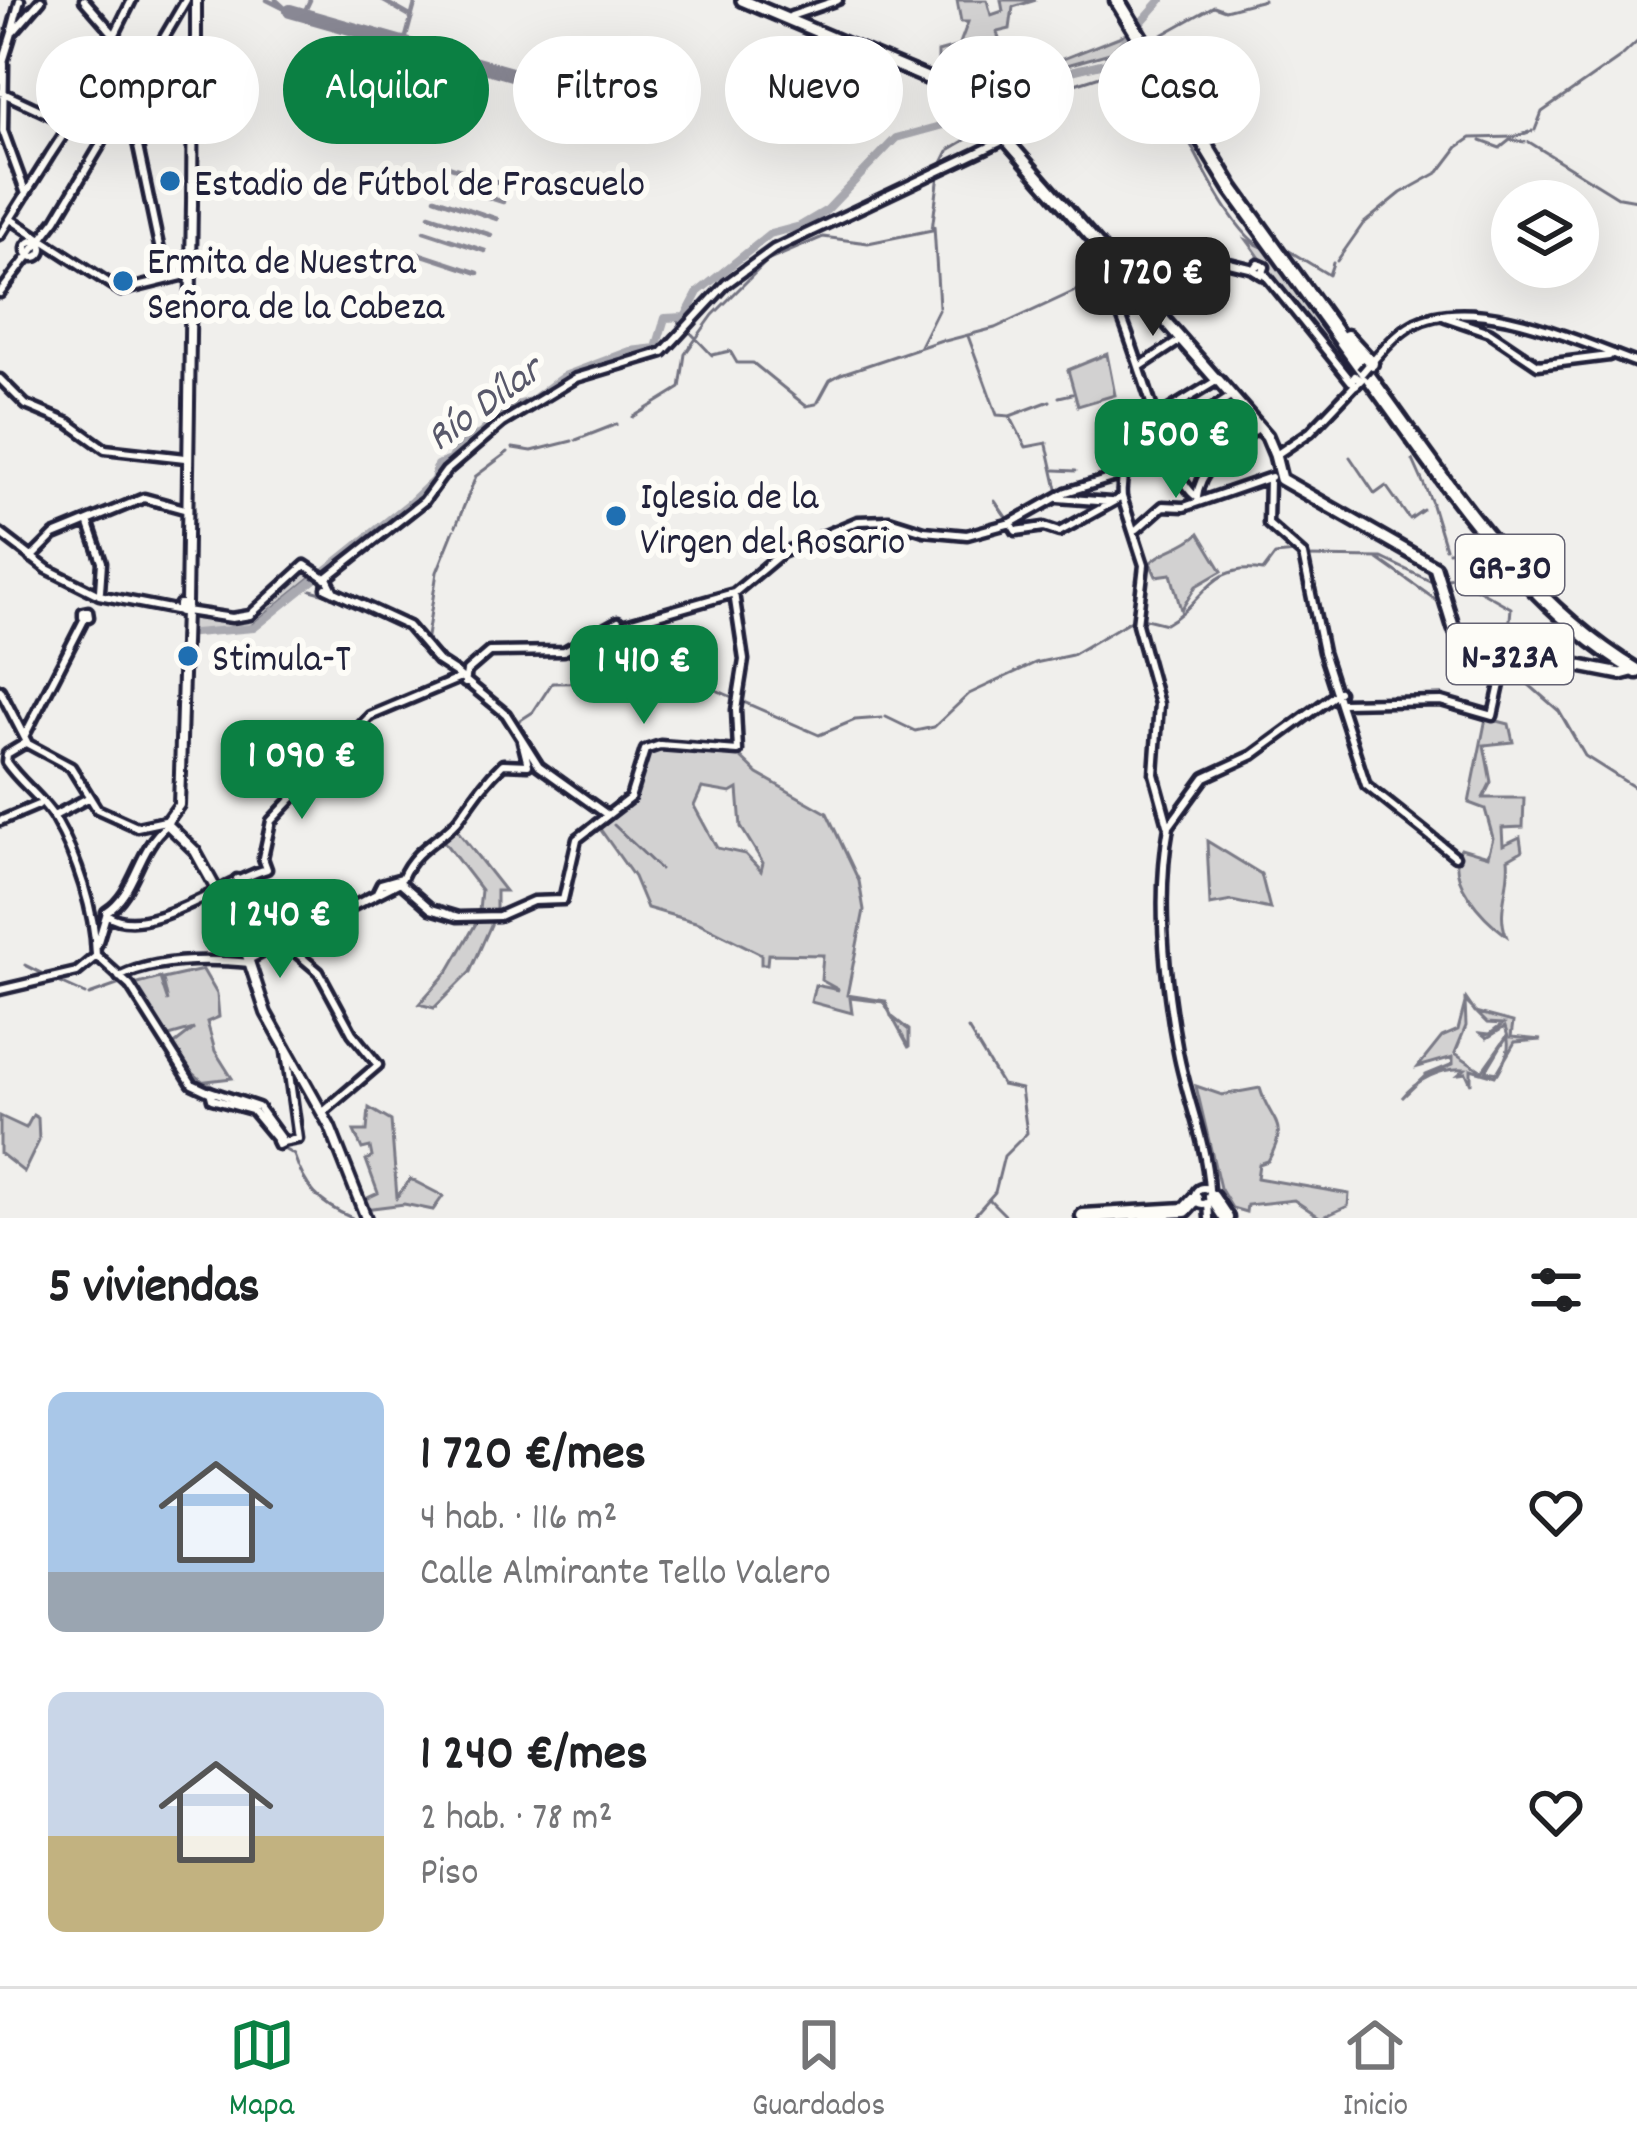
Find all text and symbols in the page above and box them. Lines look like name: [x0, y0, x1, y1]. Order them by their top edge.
chip: Comprar: [36, 36, 259, 144]
chip: Alquilar: [283, 36, 489, 144]
chip: Filtros: [513, 36, 701, 144]
chip: Nuevo: [725, 36, 903, 144]
chip: Piso: [927, 36, 1074, 144]
chip: Casa: [1098, 36, 1260, 144]
place label: Estadio de Fútbol de Frascuelo: [194, 160, 645, 215]
marker: Estadio de Fútbol de Frascuelo: [157, 168, 183, 194]
map controls: [1491, 180, 1599, 288]
button: layers: [1491, 180, 1599, 288]
pin: 1 720 €: [1042, 237, 1264, 339]
place label: Ermita de Nuestra Señora de la Cabeza: [147, 238, 445, 338]
text: 1 720 €: [1102, 248, 1204, 303]
marker: Ermita de Nuestra Señora de la Cabeza: [110, 268, 136, 294]
water label: Río Dílar: [415, 341, 560, 469]
pin: 1 500 €: [1065, 399, 1287, 501]
text: 1 500 €: [1122, 410, 1230, 465]
place label: Iglesia de la Virgen del Rosario: [640, 473, 905, 573]
marker: Iglesia de la Virgen del Rosario: [603, 503, 629, 529]
road number: GR-30: [1456, 535, 1564, 595]
road number: N-323A: [1447, 624, 1573, 684]
pin: 1 410 €: [533, 625, 755, 727]
place label: Stimula-T: [212, 635, 351, 690]
text: 1 410 €: [597, 636, 691, 691]
marker: Stimula-T: [175, 643, 201, 669]
pin: 1 090 €: [191, 720, 413, 822]
text: 1 090 €: [248, 731, 356, 786]
pin: 1 240 €: [169, 879, 391, 981]
text: 1 240 €: [229, 890, 331, 945]
text: 5 viviendas: [48, 1254, 260, 1326]
icon: filters: [1523, 1257, 1589, 1323]
text: 1 720 €/mes: [420, 1421, 646, 1493]
icon: home: [144, 1440, 288, 1584]
icon: heart: [1523, 1479, 1589, 1545]
text: 4 hab. · 116 m²: [420, 1493, 618, 1548]
text: Calle Almirante Tello Valero: [420, 1548, 831, 1603]
text: 1 240 €/mes: [420, 1721, 648, 1793]
icon: home: [144, 1740, 288, 1884]
icon: heart: [1523, 1779, 1589, 1845]
text: 2 hab. · 78 m²: [420, 1793, 613, 1848]
text: Piso: [420, 1848, 479, 1903]
tab: Mapa: [229, 2012, 295, 2131]
tab: Guardados: [752, 2012, 885, 2131]
tab: Inicio: [1342, 2012, 1408, 2131]

